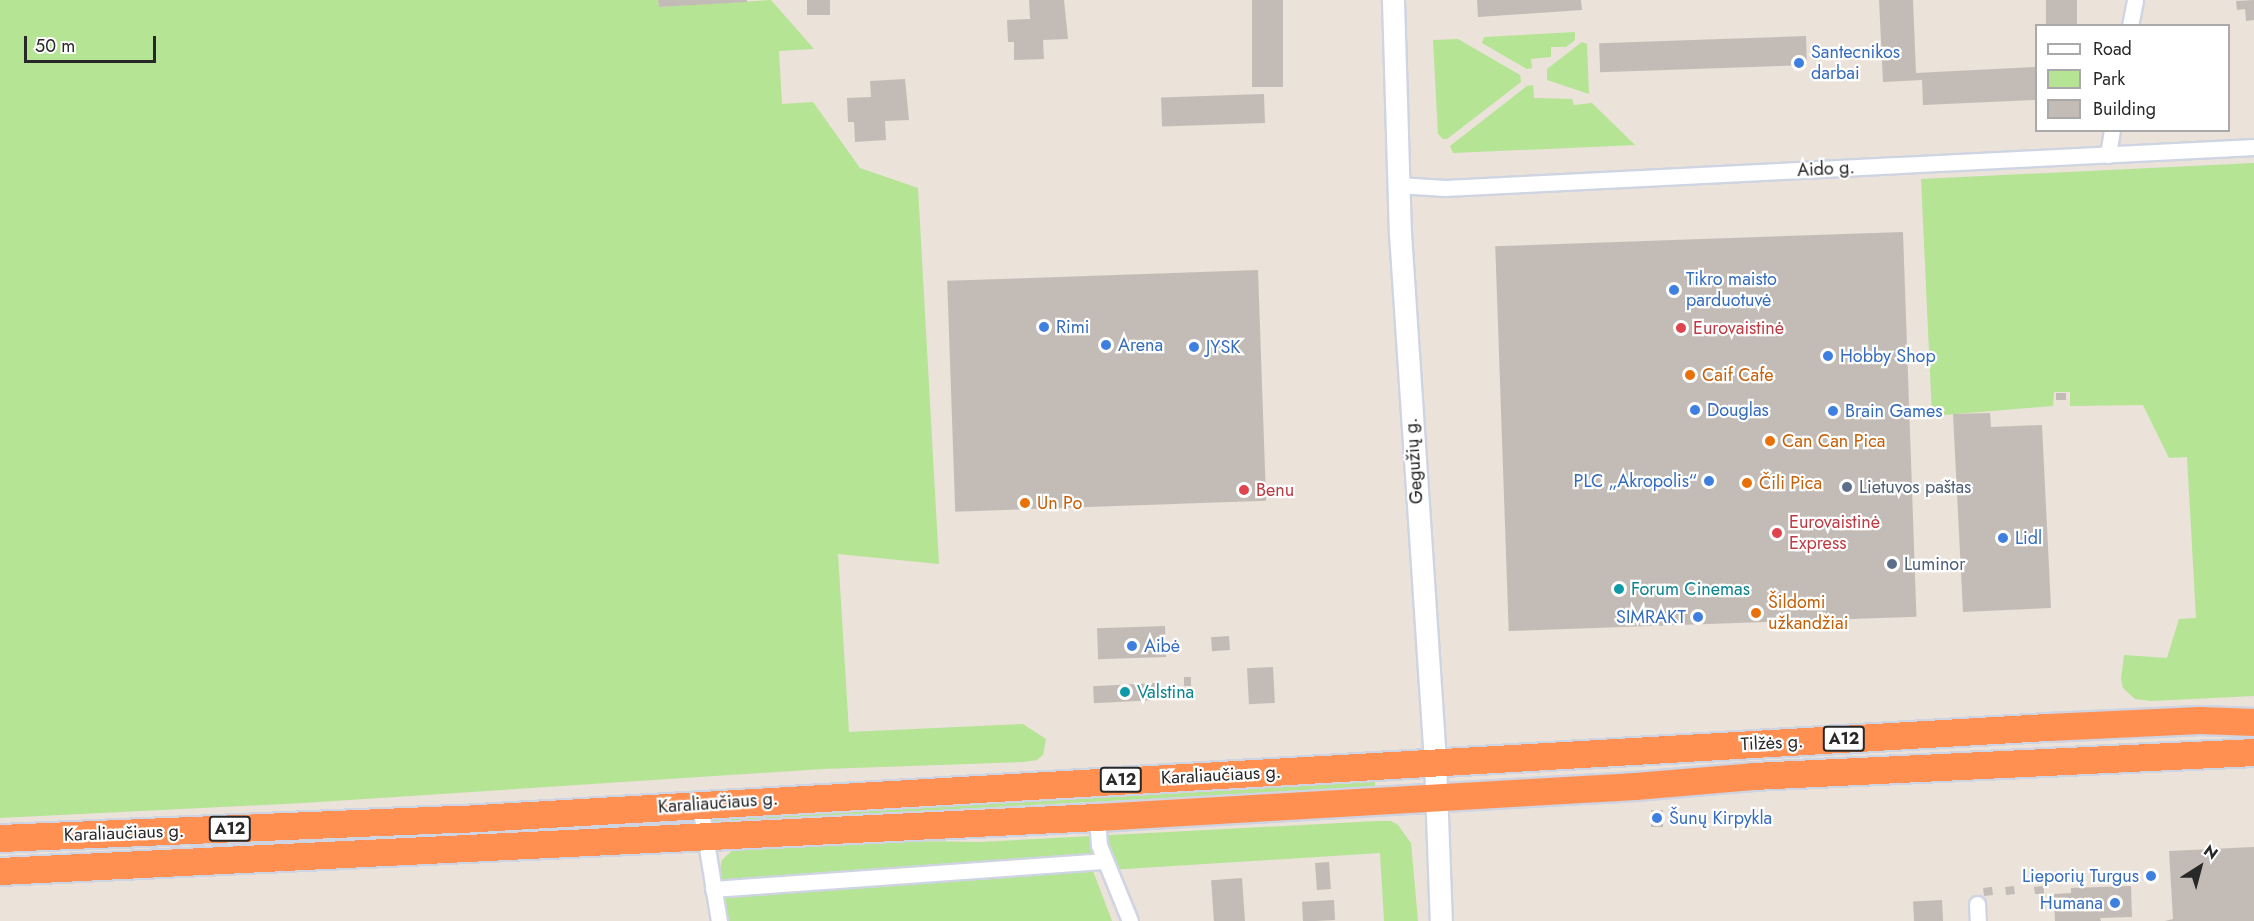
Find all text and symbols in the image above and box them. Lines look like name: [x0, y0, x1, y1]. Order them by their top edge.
scale bar: [27, 24, 159, 62]
legend: [2035, 24, 2230, 132]
text: 50 m: [35, 33, 75, 59]
text: Road: [2093, 36, 2132, 62]
place label: Santecnikos darbai: [1811, 42, 1900, 84]
marker: Santecnikos darbai: [1792, 56, 1806, 70]
text: Park: [2093, 66, 2125, 92]
text: Building: [2093, 96, 2156, 122]
street label: Aido g.: [1797, 157, 1855, 181]
place label: Tikro maisto parduotuvė: [1686, 269, 1777, 312]
marker: Tikro maisto parduotuvė: [1667, 283, 1681, 297]
place label: Rimi: [1056, 316, 1089, 338]
place label: Eurovaistinė: [1693, 317, 1784, 339]
marker: Rimi: [1037, 320, 1051, 334]
marker: Eurovaistinė: [1674, 321, 1688, 335]
place label: Arena: [1118, 334, 1163, 356]
place label: JYSK: [1206, 336, 1240, 358]
marker: Arena: [1099, 338, 1113, 352]
marker: JYSK: [1187, 340, 1201, 354]
place label: Hobby Shop: [1840, 345, 1936, 367]
marker: Hobby Shop: [1821, 349, 1835, 363]
place label: Caif Cafe: [1702, 364, 1774, 386]
marker: Caif Cafe: [1683, 368, 1697, 382]
place label: Douglas: [1707, 399, 1769, 421]
place label: Brain Games: [1845, 400, 1943, 422]
marker: Douglas: [1688, 403, 1702, 417]
marker: Brain Games: [1826, 404, 1840, 418]
street label: Gegužių g.: [1400, 417, 1428, 505]
place label: Can Can Pica: [1782, 430, 1885, 452]
marker: Can Can Pica: [1763, 434, 1777, 448]
place label: PLC „Akropolis“: [1574, 470, 1697, 492]
place label: Čili Pica: [1759, 472, 1822, 494]
marker: PLC „Akropolis“: [1702, 474, 1716, 488]
marker: Čili Pica: [1740, 476, 1754, 490]
place label: Lietuvos paštas: [1859, 476, 1971, 498]
place label: Benu: [1256, 479, 1294, 501]
marker: Lietuvos paštas: [1840, 480, 1854, 494]
marker: Benu: [1237, 483, 1251, 497]
place label: Un Po: [1037, 492, 1082, 514]
marker: Un Po: [1018, 496, 1032, 510]
place label: Eurovaistinė Express: [1789, 512, 1880, 554]
marker: Eurovaistinė Express: [1770, 526, 1784, 540]
place label: Lidl: [2015, 527, 2042, 549]
marker: Lidl: [1996, 531, 2010, 545]
place label: Luminor: [1904, 553, 1965, 575]
marker: Luminor: [1885, 557, 1899, 571]
place label: Forum Cinemas: [1631, 578, 1750, 600]
marker: Forum Cinemas: [1612, 582, 1626, 596]
place label: Šildomi užkandžiai: [1768, 592, 1848, 634]
place label: SIMRAKT: [1616, 606, 1686, 628]
marker: Šildomi užkandžiai: [1749, 606, 1763, 620]
marker: SIMRAKT: [1691, 610, 1705, 624]
place label: Aibė: [1144, 635, 1180, 657]
marker: Aibė: [1125, 639, 1139, 653]
place label: Valstina: [1137, 681, 1194, 703]
marker: Valstina: [1118, 685, 1132, 699]
road number: A12: [1822, 726, 1866, 752]
street label: Tilžės g.: [1740, 731, 1804, 755]
street label: Karaliaučiaus g.: [1160, 761, 1282, 789]
road number: A12: [1098, 767, 1144, 793]
street label: Karaliaučiaus g.: [657, 788, 779, 818]
place label: Šunų Kirpykla: [1669, 807, 1772, 829]
marker: Šunų Kirpykla: [1650, 811, 1664, 825]
road number: A12: [208, 816, 252, 842]
street label: Karaliaučiaus g.: [64, 820, 184, 846]
north arrow: [2170, 837, 2230, 897]
text: N: [2199, 839, 2223, 865]
place label: Lieporių Turgus: [2022, 865, 2139, 887]
marker: Lieporių Turgus: [2144, 869, 2158, 883]
place label: Humana: [2040, 892, 2103, 914]
marker: Humana: [2108, 896, 2122, 910]

